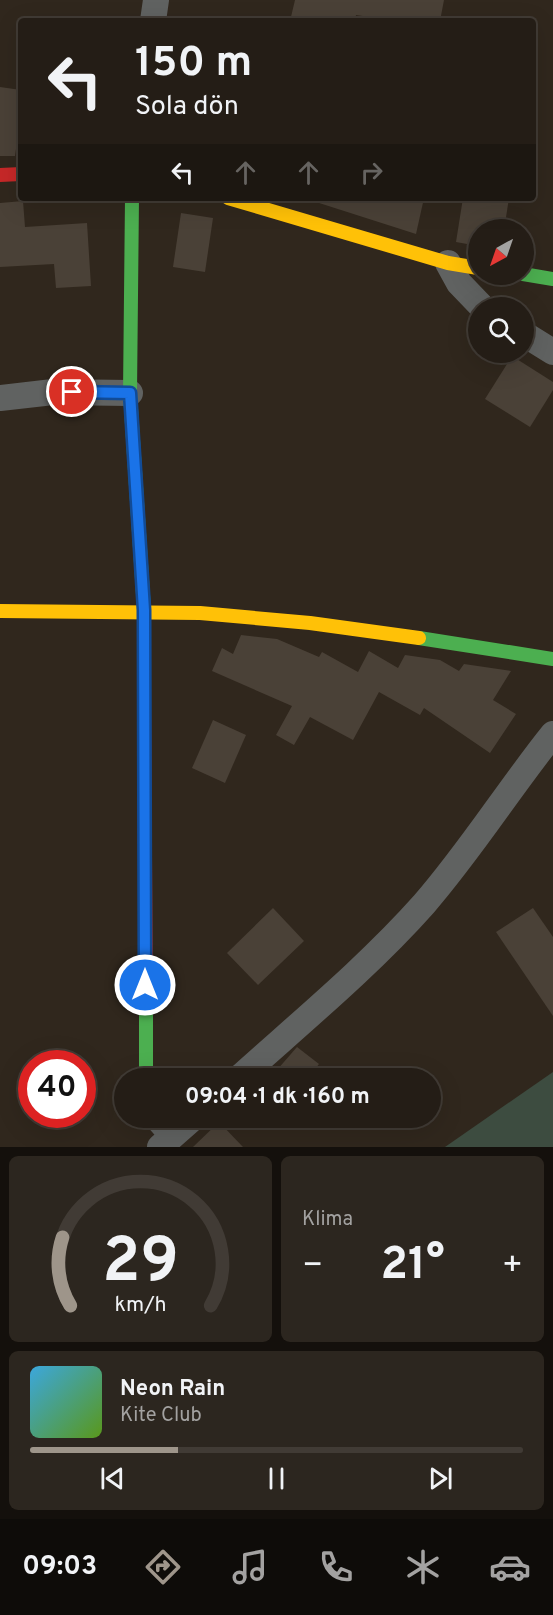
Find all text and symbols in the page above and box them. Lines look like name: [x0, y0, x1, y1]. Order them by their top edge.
text: 150 m: [135, 38, 252, 91]
icon: left: [36, 42, 114, 120]
text: Sola dön: [135, 90, 239, 124]
icon: left: [166, 156, 199, 189]
icon: ahead: [229, 156, 262, 189]
icon: ahead: [292, 156, 325, 189]
icon: right: [355, 156, 388, 189]
north arrow: [468, 219, 534, 285]
map controls: [468, 219, 534, 363]
button: search: [468, 297, 534, 363]
pin: [46, 366, 97, 417]
icon: arrive: [55, 375, 88, 408]
position arrow: [113, 953, 177, 1017]
speed limit sign: 40: [18, 1050, 96, 1128]
text: 09:04 · 1 dk · 160 m: [185, 1084, 370, 1111]
text: Klima: [302, 1207, 353, 1233]
text: 29: [102, 1225, 179, 1304]
text: 21°: [380, 1238, 445, 1295]
text: −: [302, 1246, 323, 1288]
text: +: [502, 1246, 523, 1288]
text: km/h: [114, 1292, 167, 1319]
text: Neon Rain: [120, 1376, 225, 1403]
text: Kite Club: [120, 1403, 202, 1429]
icon: previous: [96, 1462, 129, 1495]
icon: pause: [260, 1462, 293, 1495]
icon: next: [424, 1462, 457, 1495]
icon: directions: [142, 1546, 184, 1588]
icon: music: [229, 1546, 271, 1588]
icon: phone: [315, 1546, 357, 1588]
icon: climate: [402, 1546, 444, 1588]
icon: car: [489, 1546, 531, 1588]
text: 09:03: [22, 1550, 97, 1584]

